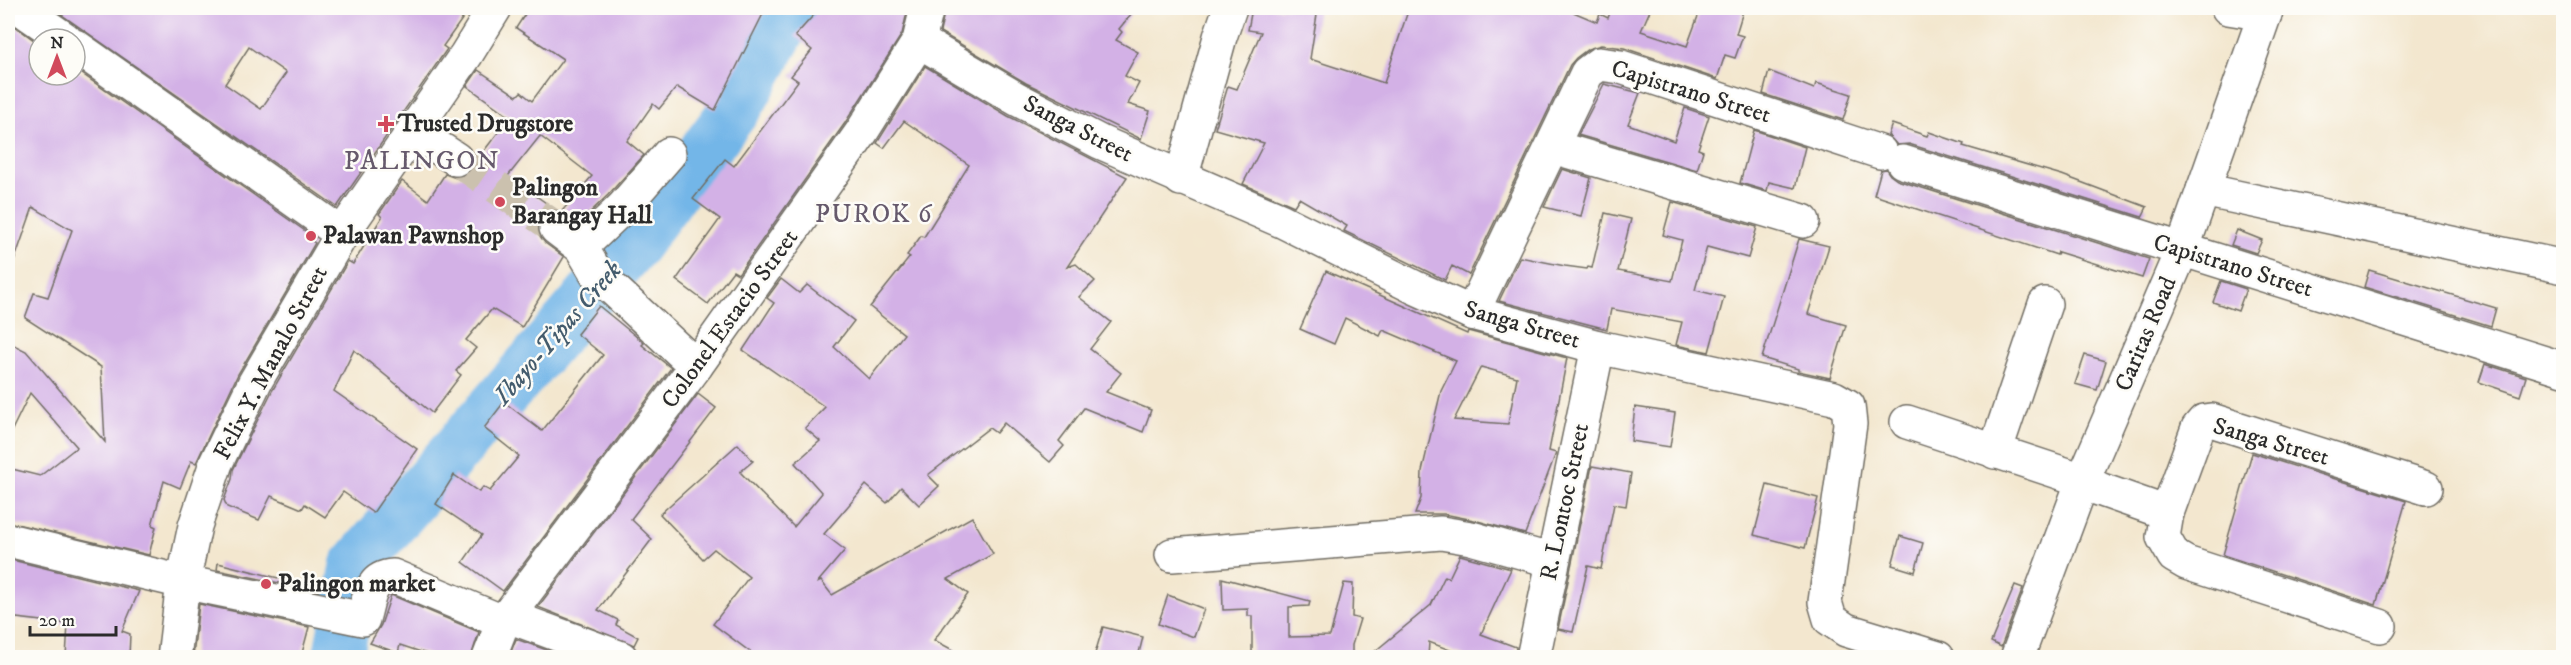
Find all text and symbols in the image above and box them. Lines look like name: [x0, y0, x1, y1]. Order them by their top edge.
north arrow: [27, 27, 87, 87]
text: N: [50, 33, 64, 53]
street label: Capistrano Street: [1608, 53, 1775, 131]
street label: Sanga Street: [1018, 89, 1138, 170]
place label: Trusted Drugstore: [397, 109, 573, 139]
marker: Trusted Drugstore: [379, 117, 393, 131]
district label: PALINGON: [344, 144, 500, 178]
place label: Palingon Barangay Hall: [512, 173, 653, 231]
marker: Palingon Barangay Hall: [493, 195, 507, 209]
district label: PUROK 6: [815, 198, 933, 231]
place label: Palawan Pawnshop: [323, 221, 504, 251]
street label: Colonel Estacio Street: [655, 223, 805, 414]
street label: Capistrano Street: [2150, 227, 2317, 305]
marker: Palawan Pawnshop: [304, 229, 318, 243]
water label: Ibayo-Tipas Creek: [485, 254, 630, 413]
street label: Felix Y. Manalo Street: [207, 261, 335, 465]
street label: Caritas Road: [2108, 272, 2184, 396]
street label: Sanga Street: [1461, 294, 1584, 356]
street label: Sanga Street: [2210, 411, 2333, 473]
street label: R. Lontoc Street: [1534, 420, 1596, 583]
place label: Palingon market: [278, 569, 436, 599]
marker: Palingon market: [259, 577, 273, 591]
scale bar: [30, 599, 116, 637]
text: 20 m: [39, 610, 75, 632]

